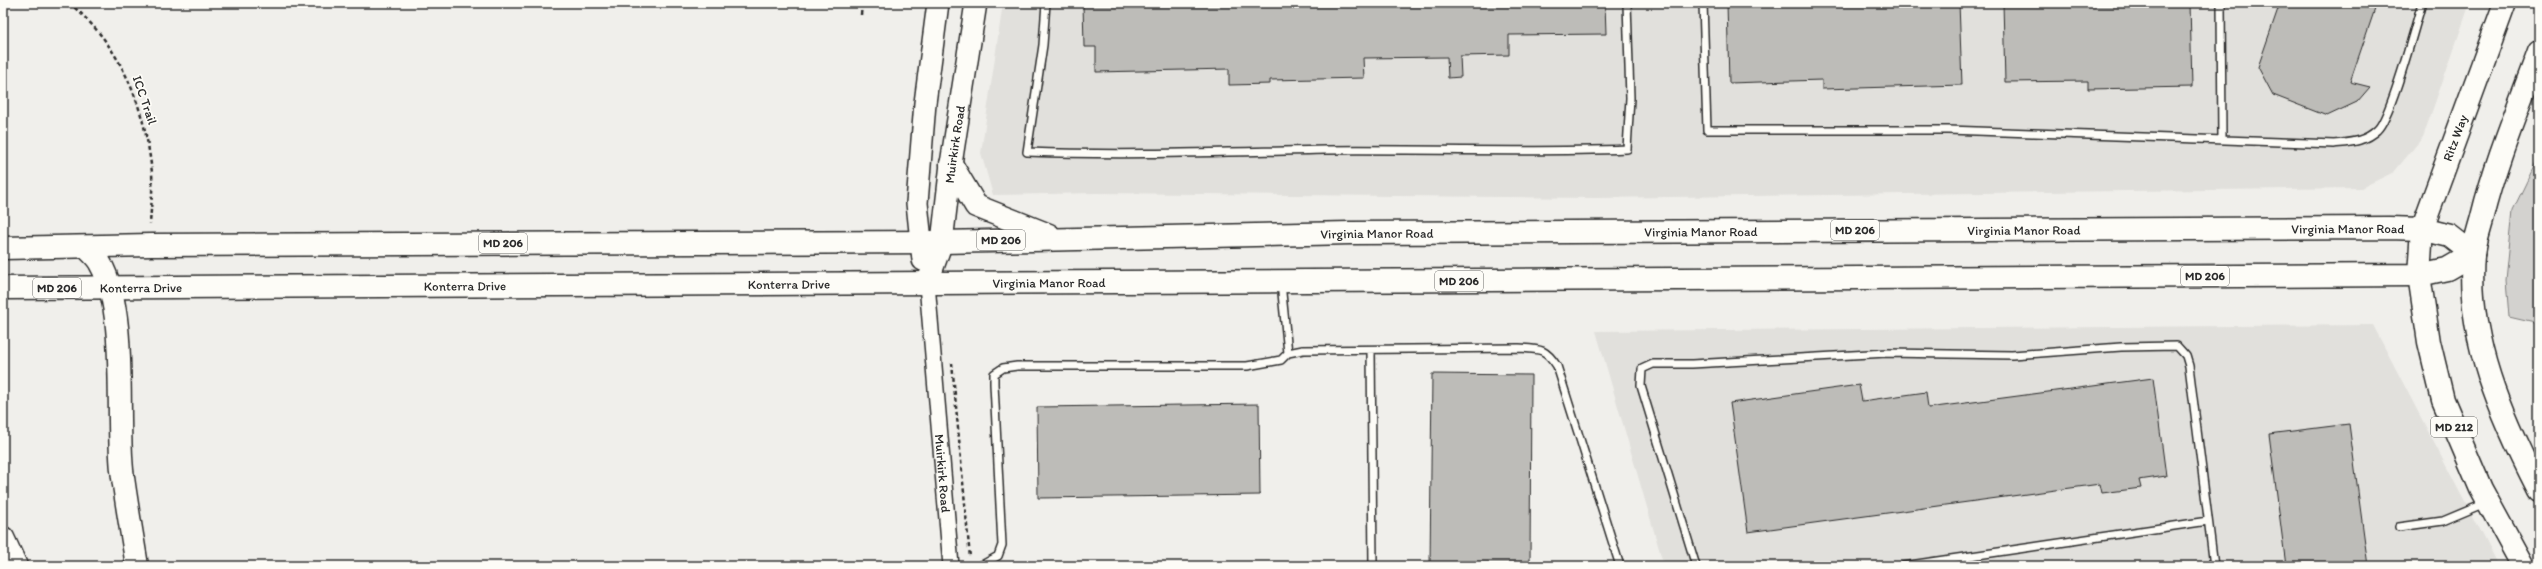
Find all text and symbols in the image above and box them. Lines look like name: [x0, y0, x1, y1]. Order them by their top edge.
street label: ICC Trail: [130, 74, 160, 127]
street label: Muirkirk Road: [941, 104, 967, 184]
street label: Ritz Way: [2440, 113, 2470, 163]
road number: MD 206: [1831, 220, 1879, 240]
street label: Virginia Manor Road: [2291, 220, 2405, 236]
street label: Virginia Manor Road: [1967, 222, 2080, 238]
street label: Virginia Manor Road: [1644, 224, 1757, 239]
street label: Virginia Manor Road: [1320, 225, 1433, 241]
road number: MD 206: [977, 230, 1025, 250]
road number: MD 206: [479, 233, 527, 253]
road number: MD 206: [2181, 266, 2229, 286]
road number: MD 206: [1435, 271, 1483, 291]
street label: Virginia Manor Road: [992, 275, 1106, 290]
street label: Konterra Drive: [748, 276, 830, 291]
road number: MD 206: [33, 278, 81, 298]
street label: Konterra Drive: [424, 278, 506, 293]
street label: Konterra Drive: [100, 280, 182, 295]
road number: MD 212: [2431, 417, 2477, 437]
street label: Muirkirk Road: [932, 434, 954, 513]

